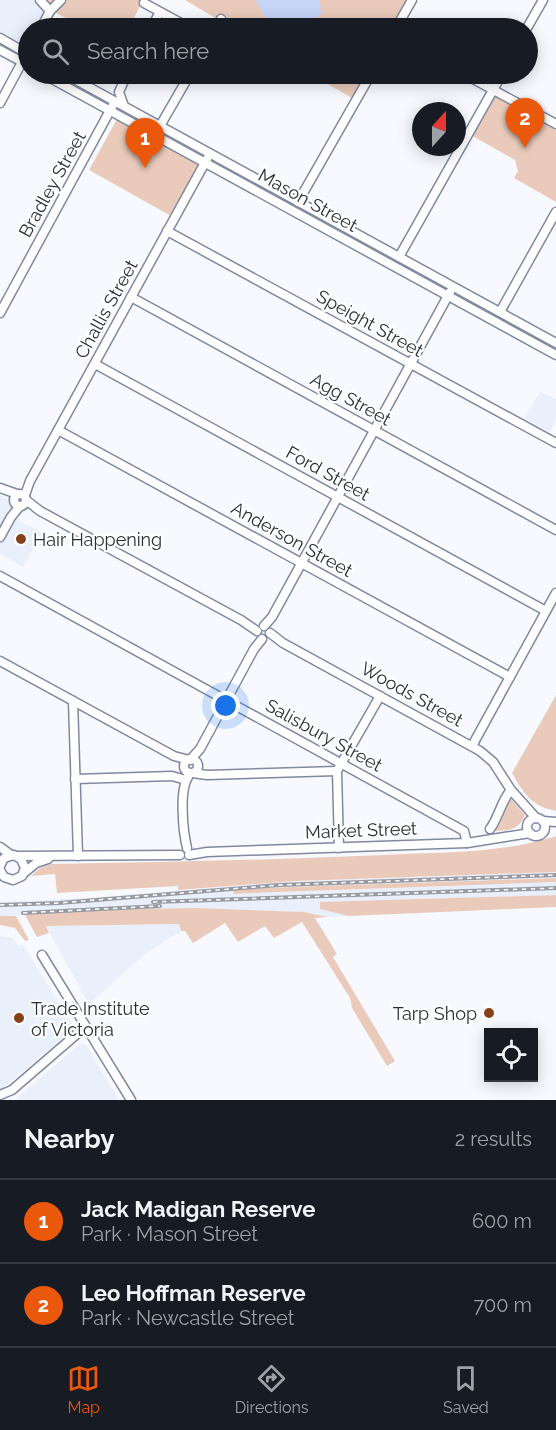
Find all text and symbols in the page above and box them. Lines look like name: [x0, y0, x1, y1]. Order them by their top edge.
search box: [18, 18, 538, 84]
icon: search: [39, 35, 72, 68]
text: Search here: [87, 38, 209, 64]
pin: 2: [506, 98, 544, 148]
north arrow: [412, 102, 466, 156]
pin: 1: [126, 118, 164, 168]
street label: Bradley Street: [14, 127, 90, 241]
street label: Mason Street: [255, 164, 361, 236]
street label: Challis Street: [70, 256, 142, 362]
street label: Speight Street: [313, 285, 427, 361]
street label: Agg Street: [307, 368, 395, 430]
street label: Ford Street: [282, 441, 374, 505]
street label: Anderson Street: [228, 497, 356, 581]
place label: Hair Happening: [33, 529, 162, 550]
marker: Hair Happening: [14, 532, 28, 546]
street label: Woods Street: [357, 657, 467, 731]
your location: [211, 691, 240, 720]
street label: Salisbury Street: [262, 694, 386, 776]
street label: Market Street: [305, 818, 417, 842]
place label: Trade Institute of Victoria: [31, 998, 150, 1040]
place label: Tarp Shop: [393, 1003, 477, 1024]
marker: Tarp Shop: [482, 1006, 496, 1020]
marker: Trade Institute of Victoria: [12, 1011, 26, 1025]
map controls: [484, 1028, 538, 1082]
button: locate: [484, 1028, 538, 1082]
text: Nearby: [24, 1124, 114, 1154]
text: 2 results: [455, 1127, 532, 1151]
text: Jack Madigan Reserve: [81, 1196, 316, 1222]
text: 1: [39, 1209, 48, 1233]
text: 600 m: [472, 1209, 532, 1233]
text: Park · Mason Street: [81, 1222, 258, 1246]
text: Leo Hoffman Reserve: [81, 1280, 306, 1306]
text: 2: [38, 1293, 49, 1317]
text: 700 m: [473, 1293, 532, 1317]
text: Park · Newcastle Street: [81, 1306, 294, 1330]
tab: Map: [67, 1362, 100, 1417]
tab: Directions: [235, 1362, 309, 1417]
tab: Saved: [443, 1362, 489, 1417]

